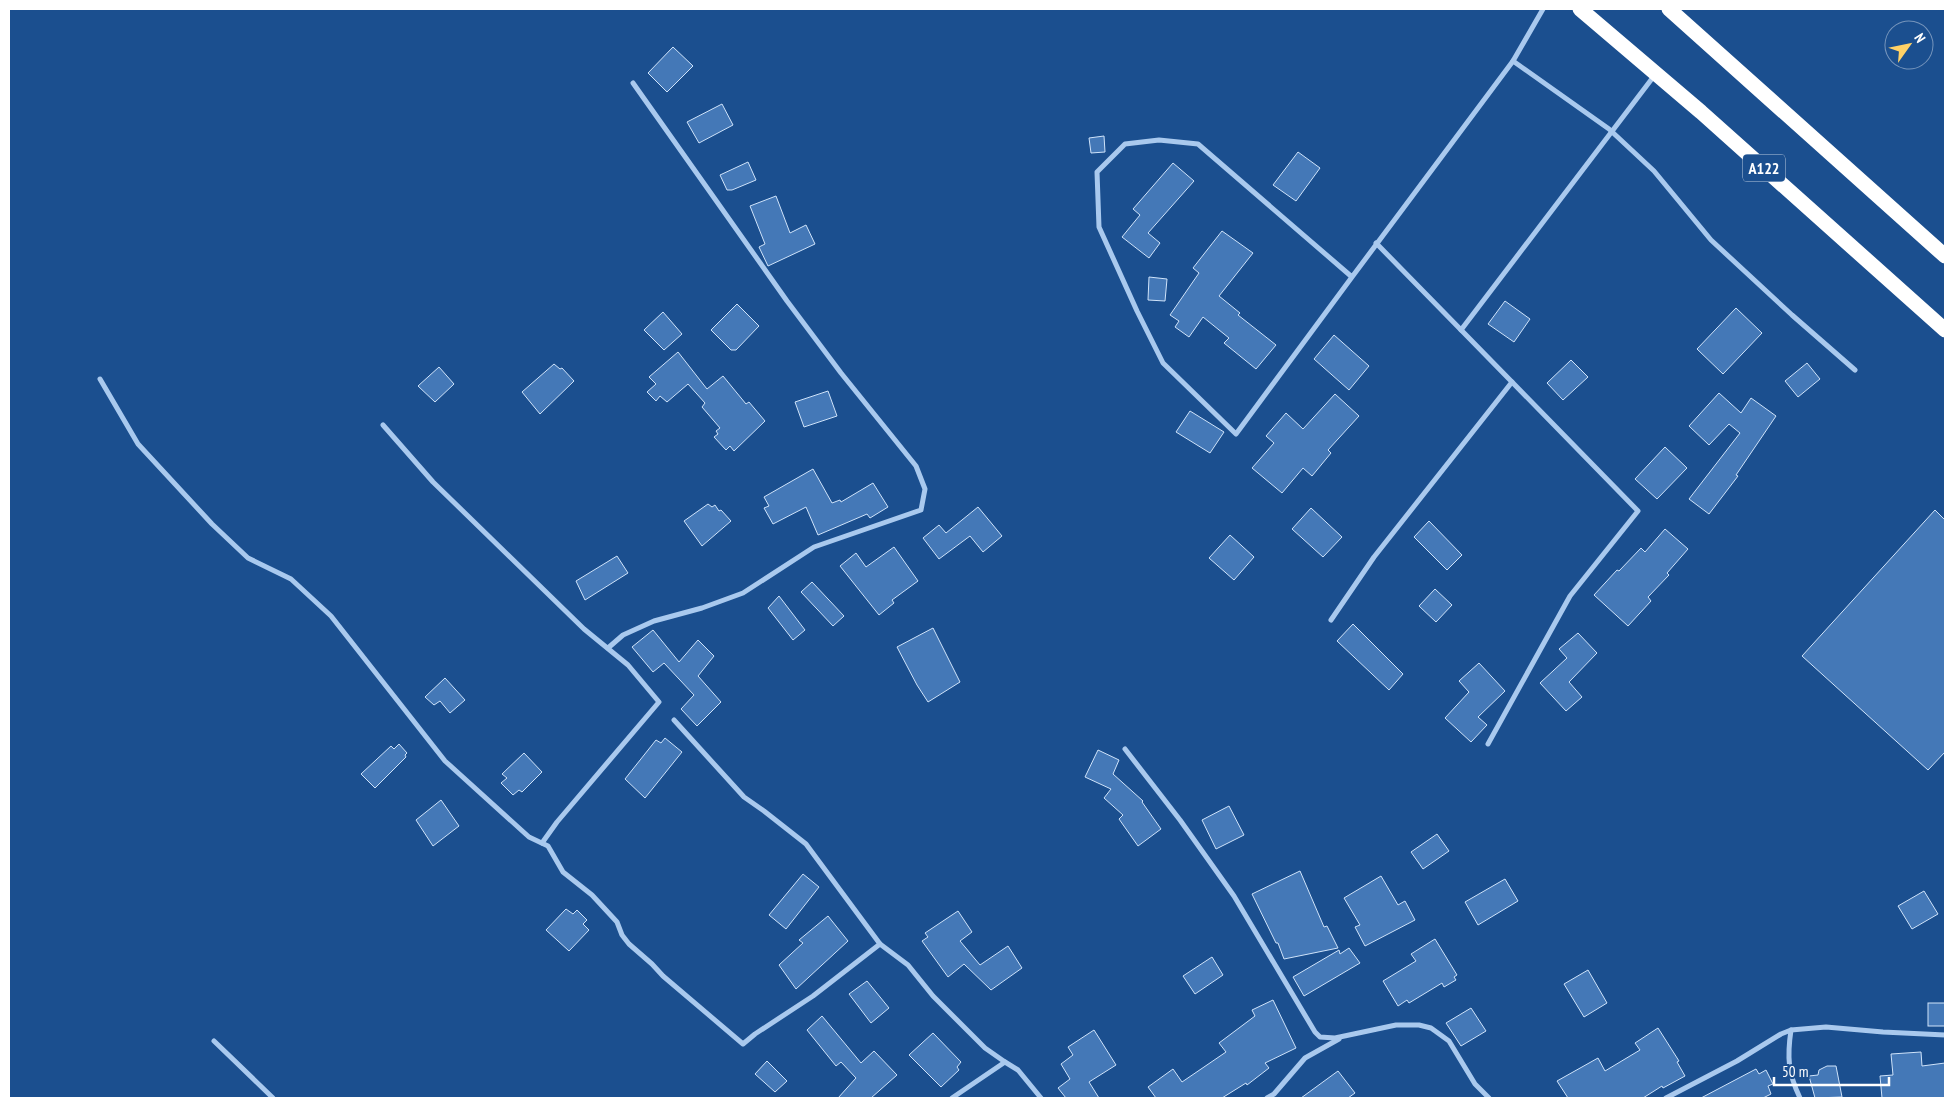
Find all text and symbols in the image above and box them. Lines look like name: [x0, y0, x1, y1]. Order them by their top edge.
north arrow: [1884, 20, 1934, 70]
text: N: [1910, 30, 1930, 46]
road number: A122: [1743, 154, 1785, 182]
scale bar: [1774, 1054, 1889, 1086]
text: 50 m: [1782, 1062, 1808, 1081]

